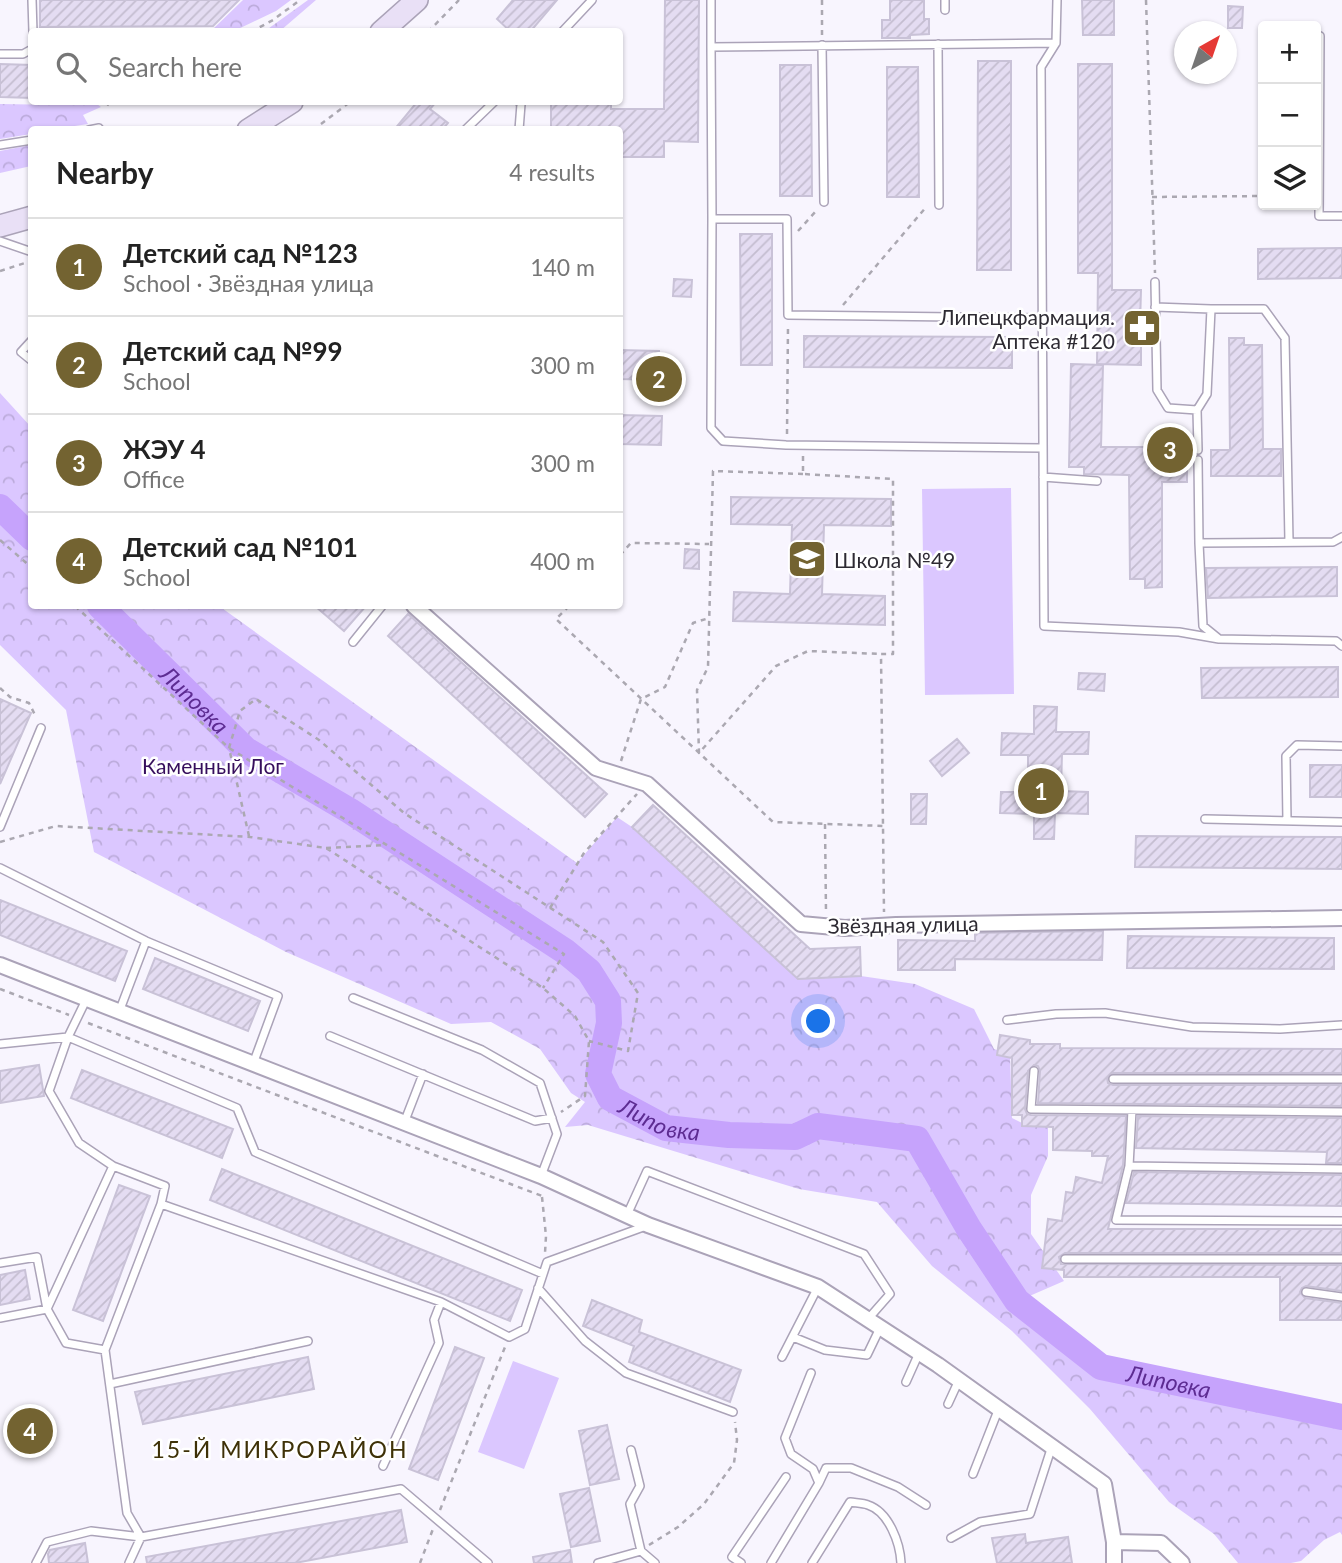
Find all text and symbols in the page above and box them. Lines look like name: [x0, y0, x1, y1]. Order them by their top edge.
north arrow: [1174, 21, 1237, 84]
map controls: [1258, 21, 1321, 210]
button: +: [1258, 21, 1321, 84]
search box: [28, 28, 623, 105]
icon: search: [52, 48, 90, 86]
text: Search here: [108, 51, 242, 83]
button: −: [1258, 84, 1321, 147]
button: layers: [1258, 147, 1321, 210]
text: Nearby: [56, 154, 154, 190]
text: 4 results: [509, 158, 595, 186]
text: Детский сад №123: [123, 237, 358, 269]
text: 1: [72, 253, 86, 281]
text: 140 m: [530, 253, 595, 281]
text: School · Звёздная улица: [123, 269, 374, 297]
place label: Липецкфармация. Аптека #120: [938, 304, 1115, 353]
pharmacy icon: Липецкфармация. Аптека #120: [1121, 307, 1163, 349]
text: Детский сад №99: [123, 335, 343, 367]
text: 2: [72, 351, 86, 379]
text: 300 m: [530, 351, 595, 379]
pin: 2: [636, 353, 682, 405]
text: School: [123, 367, 191, 395]
pin: 3: [1147, 424, 1193, 476]
text: ЖЭУ 4: [123, 433, 206, 465]
text: 3: [72, 449, 86, 477]
text: 300 m: [530, 449, 595, 477]
text: Office: [123, 465, 185, 493]
text: Детский сад №101: [123, 531, 358, 563]
school or university icon: Школа №49: [786, 538, 828, 580]
text: 4: [72, 547, 86, 575]
text: 400 m: [530, 547, 595, 575]
place label: Школа №49: [834, 547, 955, 572]
text: School: [123, 563, 191, 591]
water label: Липовка: [154, 659, 235, 739]
park label: Каменный Лог: [142, 753, 284, 778]
pin: 1: [1018, 765, 1064, 817]
street label: Звёздная улица: [827, 910, 979, 938]
your location: [801, 1004, 835, 1038]
water label: Липовка: [614, 1091, 701, 1146]
water label: Липовка: [1124, 1359, 1214, 1403]
pin: 4: [7, 1405, 53, 1457]
district label: 15-Й МИКРОРАЙОН: [152, 1435, 408, 1463]

